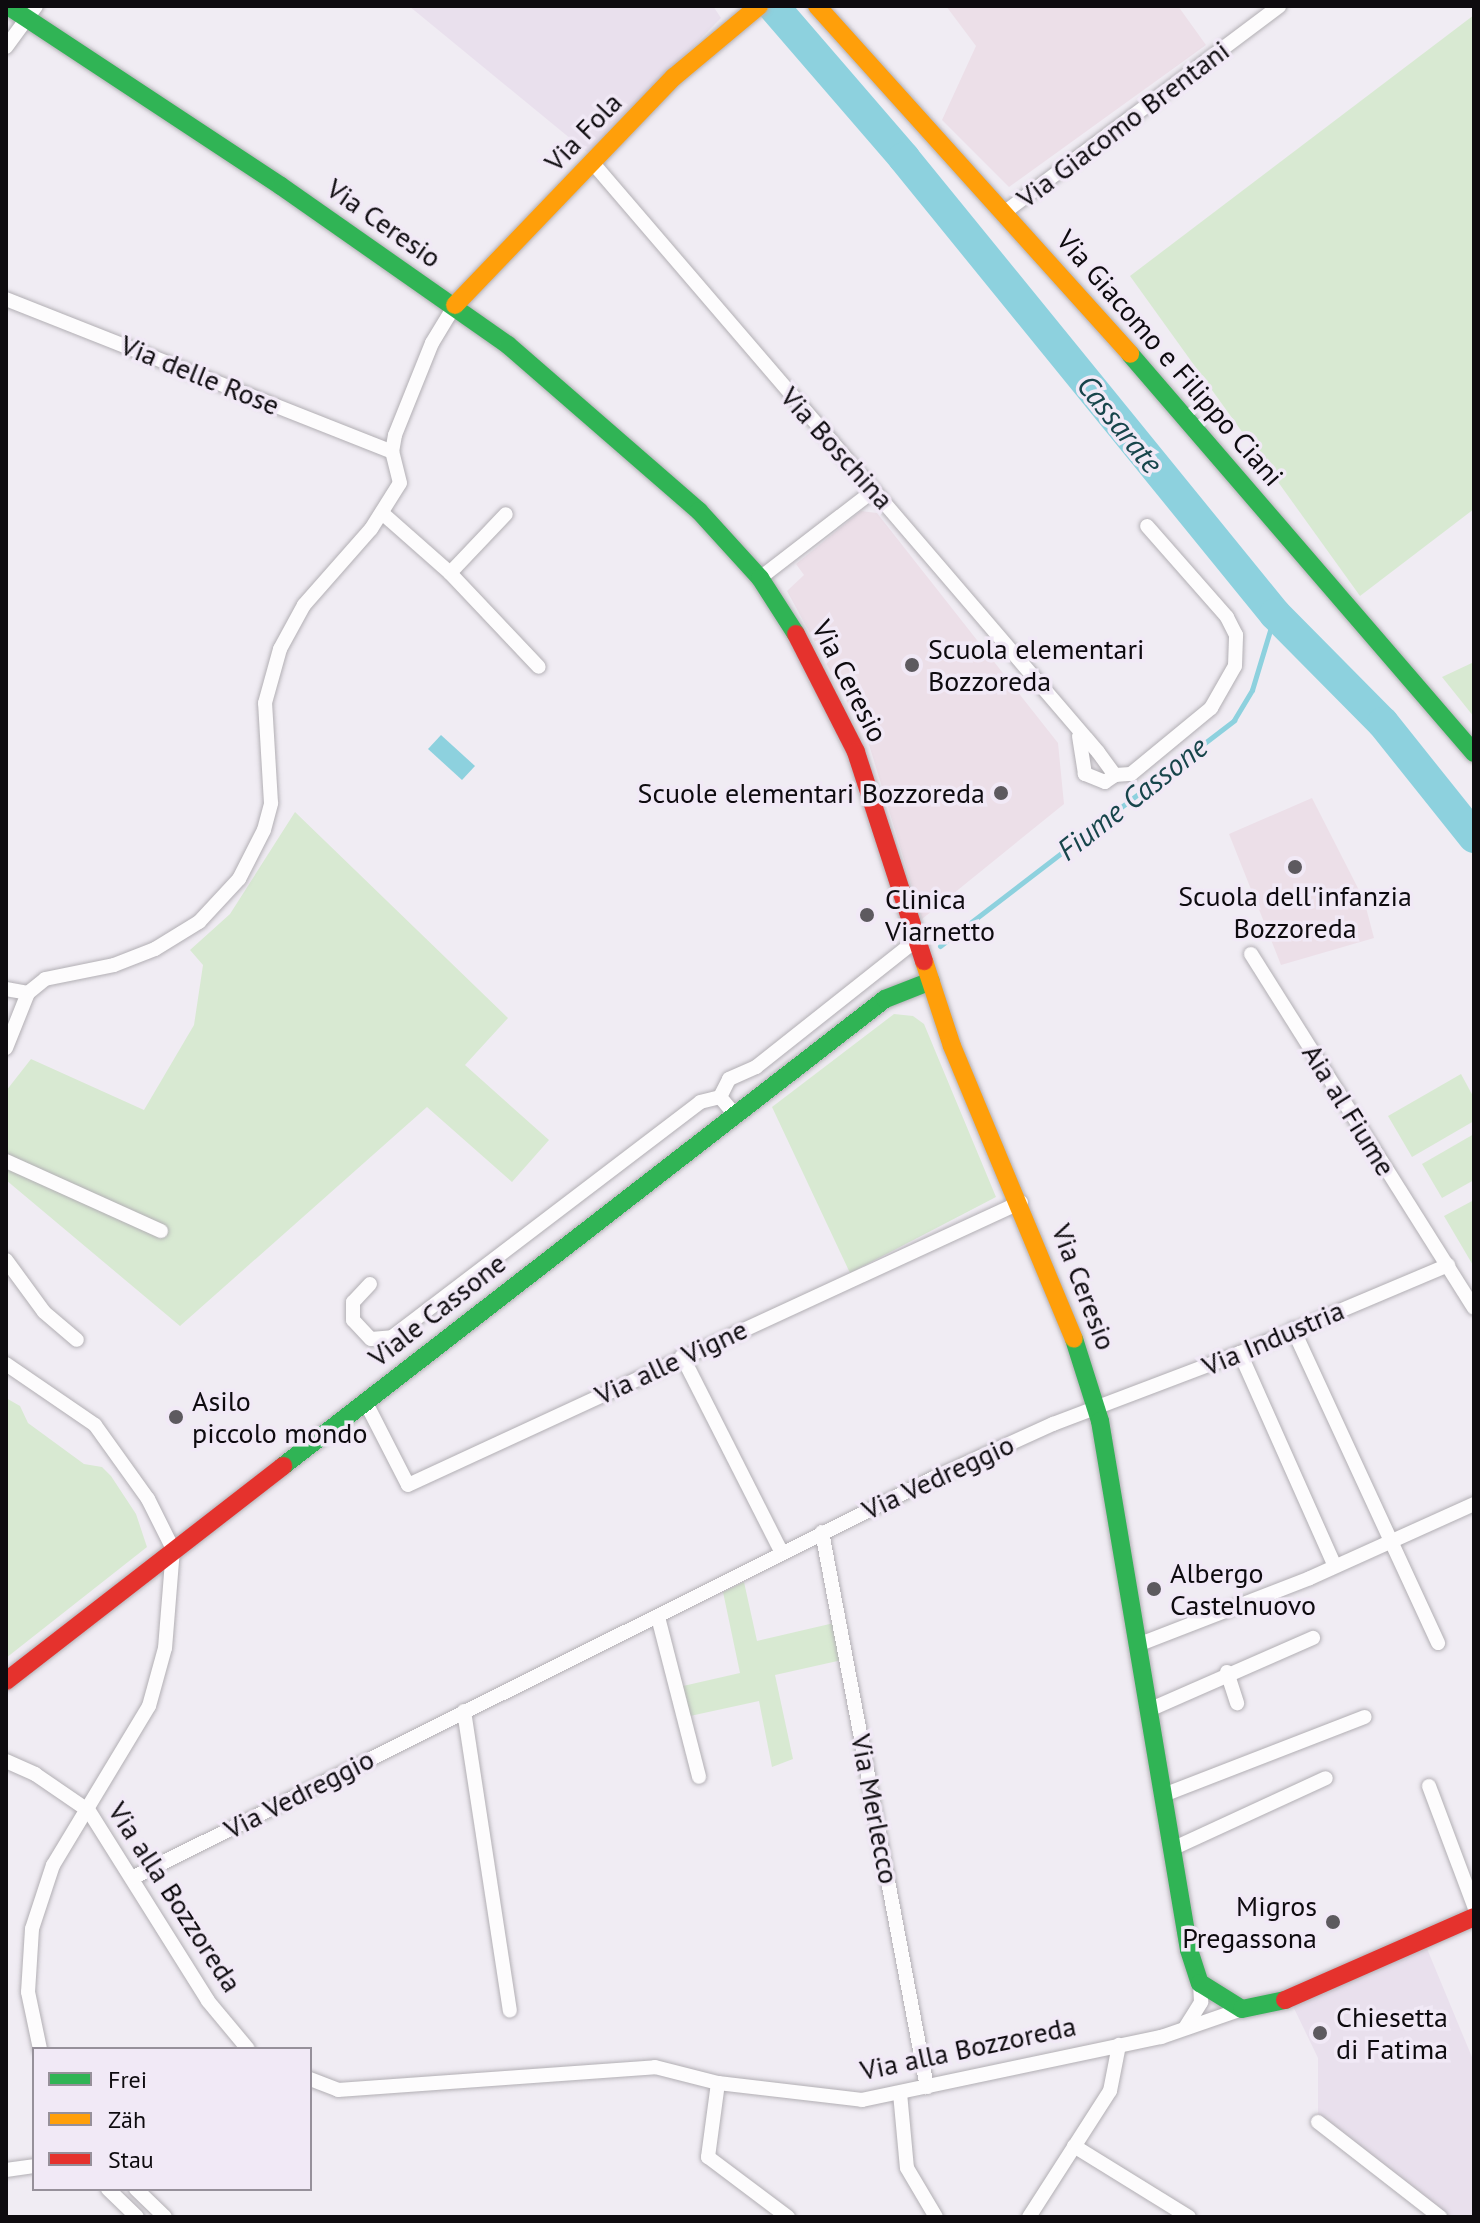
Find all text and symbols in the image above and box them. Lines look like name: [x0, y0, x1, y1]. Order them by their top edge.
street label: Via Giacomo Brentani: [1010, 33, 1236, 215]
street label: Via Fola: [537, 86, 629, 178]
street label: Via Ceresio: [320, 171, 448, 275]
street label: Via Giacomo e Filippo Ciani: [1050, 223, 1290, 493]
street label: Via delle Rose: [116, 328, 284, 422]
water label: Cassarate: [1070, 368, 1170, 480]
street label: Via Boschina: [773, 380, 901, 516]
street label: Via Ceresio: [805, 615, 895, 747]
place label: Scuola elementari Bozzoreda: [928, 632, 1144, 698]
marker: Scuola elementari Bozzoreda: [903, 656, 921, 674]
water label: Fiume Cassone: [1050, 728, 1214, 868]
place label: Scuole elementari Bozzoreda: [638, 776, 985, 810]
marker: Scuole elementari Bozzoreda: [992, 784, 1010, 802]
marker: Scuola dell'infanzia Bozzoreda: [1286, 858, 1304, 876]
place label: Scuola dell'infanzia Bozzoreda: [1178, 879, 1412, 945]
place label: Clinica Viarnetto: [885, 882, 995, 948]
marker: Clinica Viarnetto: [856, 904, 878, 926]
street label: Aia al Fiume: [1295, 1038, 1403, 1182]
street label: Via Ceresio: [1045, 1219, 1123, 1355]
street label: Viale Cassone: [362, 1246, 512, 1374]
street label: Via Industria: [1197, 1293, 1349, 1383]
street label: Via alle Vigne: [589, 1312, 753, 1412]
place label: Asilo piccolo mondo: [192, 1384, 367, 1450]
marker: Asilo piccolo mondo: [167, 1408, 185, 1426]
street label: Via Vedreggio: [856, 1427, 1020, 1527]
place label: Albergo Castelnuovo: [1170, 1556, 1316, 1622]
marker: Albergo Castelnuovo: [1145, 1580, 1163, 1598]
street label: Via Merlecco: [844, 1731, 906, 1887]
street label: Via Vedreggio: [218, 1742, 380, 1846]
street label: Via alla Bozzoreda: [101, 1796, 249, 1998]
place label: Migros Pregassona: [1182, 1889, 1317, 1955]
marker: Migros Pregassona: [1324, 1913, 1342, 1931]
place label: Chiesetta di Fatima: [1336, 2000, 1448, 2066]
street label: Via alla Bozzoreda: [857, 2009, 1079, 2087]
marker: Chiesetta di Fatima: [1311, 2024, 1329, 2042]
legend: [32, 2047, 312, 2191]
text: Frei: [108, 2064, 147, 2095]
text: Zäh: [108, 2104, 146, 2135]
text: Stau: [108, 2144, 154, 2175]

